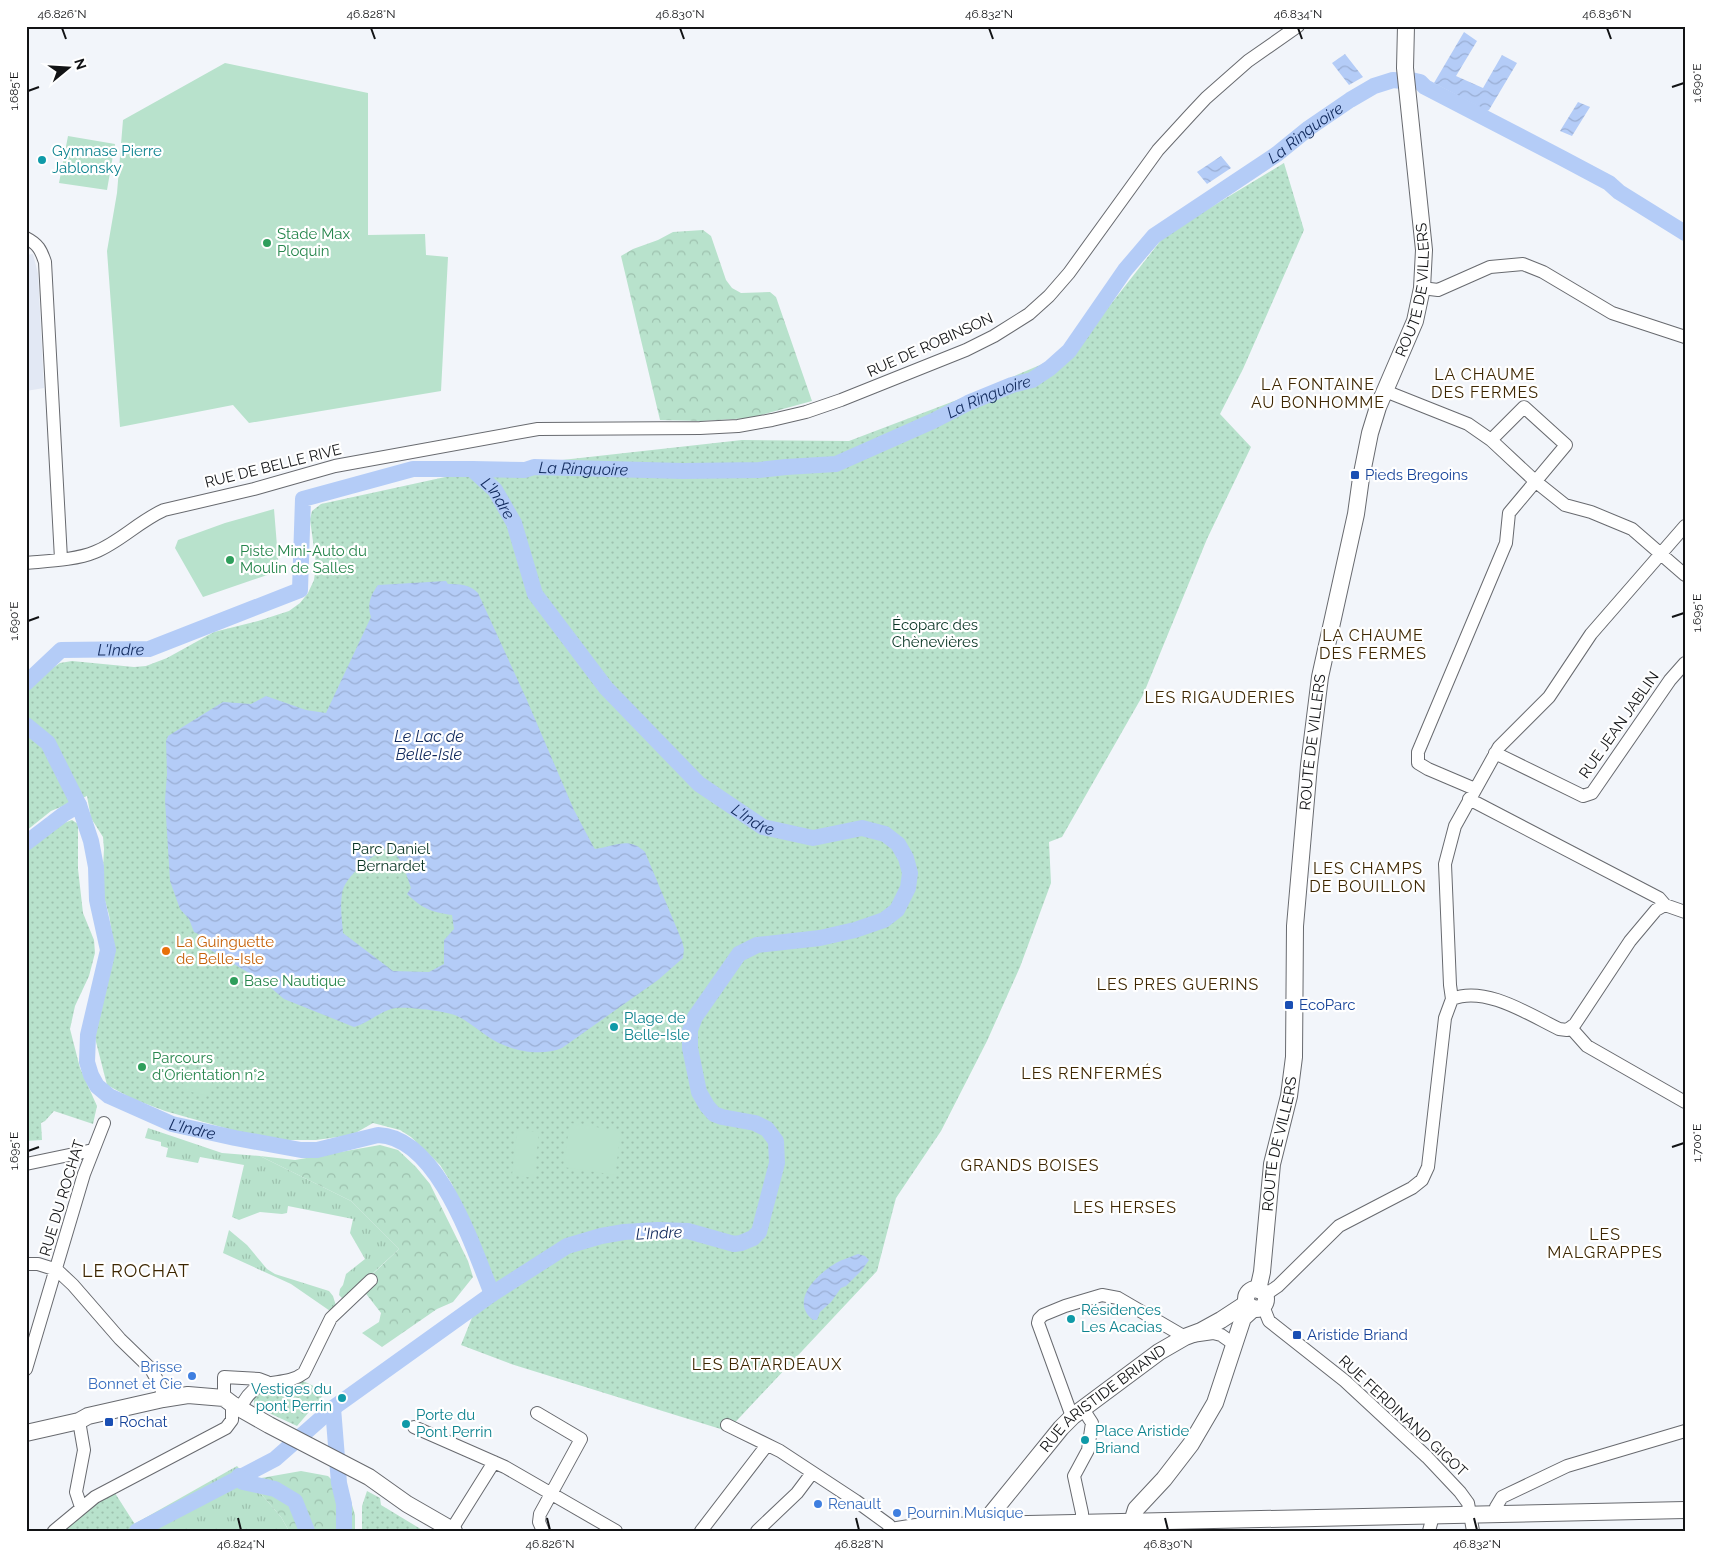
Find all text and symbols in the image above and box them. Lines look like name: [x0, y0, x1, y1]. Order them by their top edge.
text: 46.826°N: [37, 7, 87, 21]
text: 46.828°N: [347, 7, 396, 21]
text: 46.830°N: [655, 7, 705, 21]
text: 46.832°N: [965, 7, 1013, 21]
text: 46.834°N: [1274, 7, 1322, 21]
text: 46.836°N: [1582, 7, 1632, 21]
north arrow: [42, 42, 92, 92]
text: N: [71, 56, 90, 72]
text: 1.690°E: [1690, 63, 1704, 103]
text: 1.685°E: [7, 72, 21, 110]
water label: La Ringuoire: [1264, 98, 1347, 167]
place label: Gymnase Pierre Jablonsky: [52, 142, 162, 177]
marker: Gymnase Pierre Jablonsky: [36, 154, 48, 166]
street label: ROUTE DE VILLERS: [1392, 222, 1433, 360]
place label: Stade Max Ploquin: [277, 225, 350, 260]
marker: Stade Max Ploquin: [261, 237, 273, 249]
street label: RUE DE ROBINSON: [864, 309, 996, 381]
district label: LA CHAUME DES FERMES: [1431, 365, 1539, 402]
water label: La Ringuoire: [943, 371, 1033, 422]
district label: LA FONTAINE AU BONHOMME: [1251, 375, 1385, 412]
street label: RUE DE BELLE RIVE: [203, 440, 343, 492]
water label: La Ringuoire: [539, 458, 629, 479]
place label: Pieds Bregoins: [1365, 466, 1468, 484]
marker: Pieds Bregoins: [1349, 469, 1361, 481]
water label: L'Indre: [478, 473, 519, 523]
place label: Piste Mini-Auto du Moulin de Salles: [240, 542, 367, 577]
marker: Piste Mini-Auto du Moulin de Salles: [224, 554, 236, 566]
text: 1.695°E: [1690, 594, 1704, 632]
text: 1.690°E: [7, 601, 21, 641]
park label: Écoparc des Chènevières: [892, 616, 978, 651]
district label: LA CHAUME DES FERMES: [1319, 626, 1427, 663]
water label: L'Indre: [97, 640, 145, 659]
street label: RUE JEAN JABLIN: [1575, 668, 1663, 782]
street label: ROUTE DE VILLERS: [1296, 673, 1329, 811]
district label: LES RIGAUDERIES: [1144, 688, 1296, 707]
water label: Le Lac de Belle-Isle: [394, 727, 464, 764]
water label: L'Indre: [728, 799, 776, 839]
park label: Parc Daniel Bernardet: [352, 840, 431, 875]
district label: LES CHAMPS DE BOUILLON: [1309, 859, 1427, 896]
place label: La Guinguette de Belle-Isle: [176, 933, 274, 968]
marker: La Guinguette de Belle-Isle: [160, 945, 172, 957]
place label: Base Nautique: [244, 972, 346, 990]
marker: Base Nautique: [228, 975, 240, 987]
district label: LES PRES GUERINS: [1097, 975, 1259, 994]
place label: EcoParc: [1299, 996, 1356, 1014]
marker: EcoParc: [1283, 999, 1295, 1011]
place label: Plage de Belle-Isle: [624, 1009, 690, 1044]
marker: Plage de Belle-Isle: [608, 1021, 620, 1033]
place label: Parcours d'Orientation n°2: [152, 1049, 265, 1084]
marker: Parcours d'Orientation n°2: [136, 1061, 148, 1073]
district label: LES RENFERMÉS: [1021, 1063, 1163, 1083]
street label: ROUTE DE VILLERS: [1259, 1075, 1300, 1212]
water label: L'Indre: [168, 1114, 218, 1143]
text: 1.700°E: [1690, 1124, 1704, 1162]
text: 1.695°E: [7, 1132, 21, 1170]
street label: RUE DU ROCHAT: [36, 1138, 88, 1258]
district label: GRANDS BOISES: [961, 1156, 1100, 1175]
district label: LES HERSES: [1073, 1198, 1177, 1217]
water label: L'Indre: [635, 1222, 683, 1244]
district label: LES MALGRAPPES: [1547, 1225, 1663, 1262]
district label: LE ROCHAT: [82, 1260, 190, 1281]
place label: Résidences Les Acacias: [1081, 1301, 1162, 1336]
marker: Résidences Les Acacias: [1065, 1313, 1077, 1325]
place label: Aristide Briand: [1307, 1326, 1408, 1344]
marker: Aristide Briand: [1291, 1329, 1303, 1341]
street label: RUE ARISTIDE BRIAND: [1036, 1341, 1169, 1456]
street label: RUE FERDINAND GIGOT: [1335, 1352, 1471, 1480]
district label: LES BATARDEAUX: [692, 1355, 842, 1374]
place label: Brisse Bonnet et Cie: [88, 1358, 182, 1393]
marker: Brisse Bonnet et Cie: [186, 1370, 198, 1382]
place label: Vestiges du pont Perrin: [251, 1380, 332, 1415]
marker: Vestiges du pont Perrin: [336, 1392, 348, 1404]
place label: Porte du Pont Perrin: [416, 1406, 492, 1441]
place label: Rochat: [119, 1413, 168, 1431]
marker: Rochat: [103, 1416, 115, 1428]
marker: Porte du Pont Perrin: [400, 1418, 412, 1430]
place label: Place Aristide Briand: [1095, 1422, 1189, 1457]
marker: Place Aristide Briand: [1079, 1434, 1091, 1446]
place label: Renault: [828, 1495, 881, 1513]
marker: Renault: [812, 1498, 824, 1510]
place label: Pournin Musique: [907, 1504, 1024, 1522]
marker: Pournin Musique: [891, 1507, 903, 1519]
text: 46.824°N: [217, 1537, 265, 1551]
text: 46.826°N: [525, 1537, 575, 1551]
text: 46.828°N: [835, 1537, 884, 1551]
text: 46.830°N: [1143, 1537, 1193, 1551]
text: 46.832°N: [1453, 1537, 1501, 1551]

